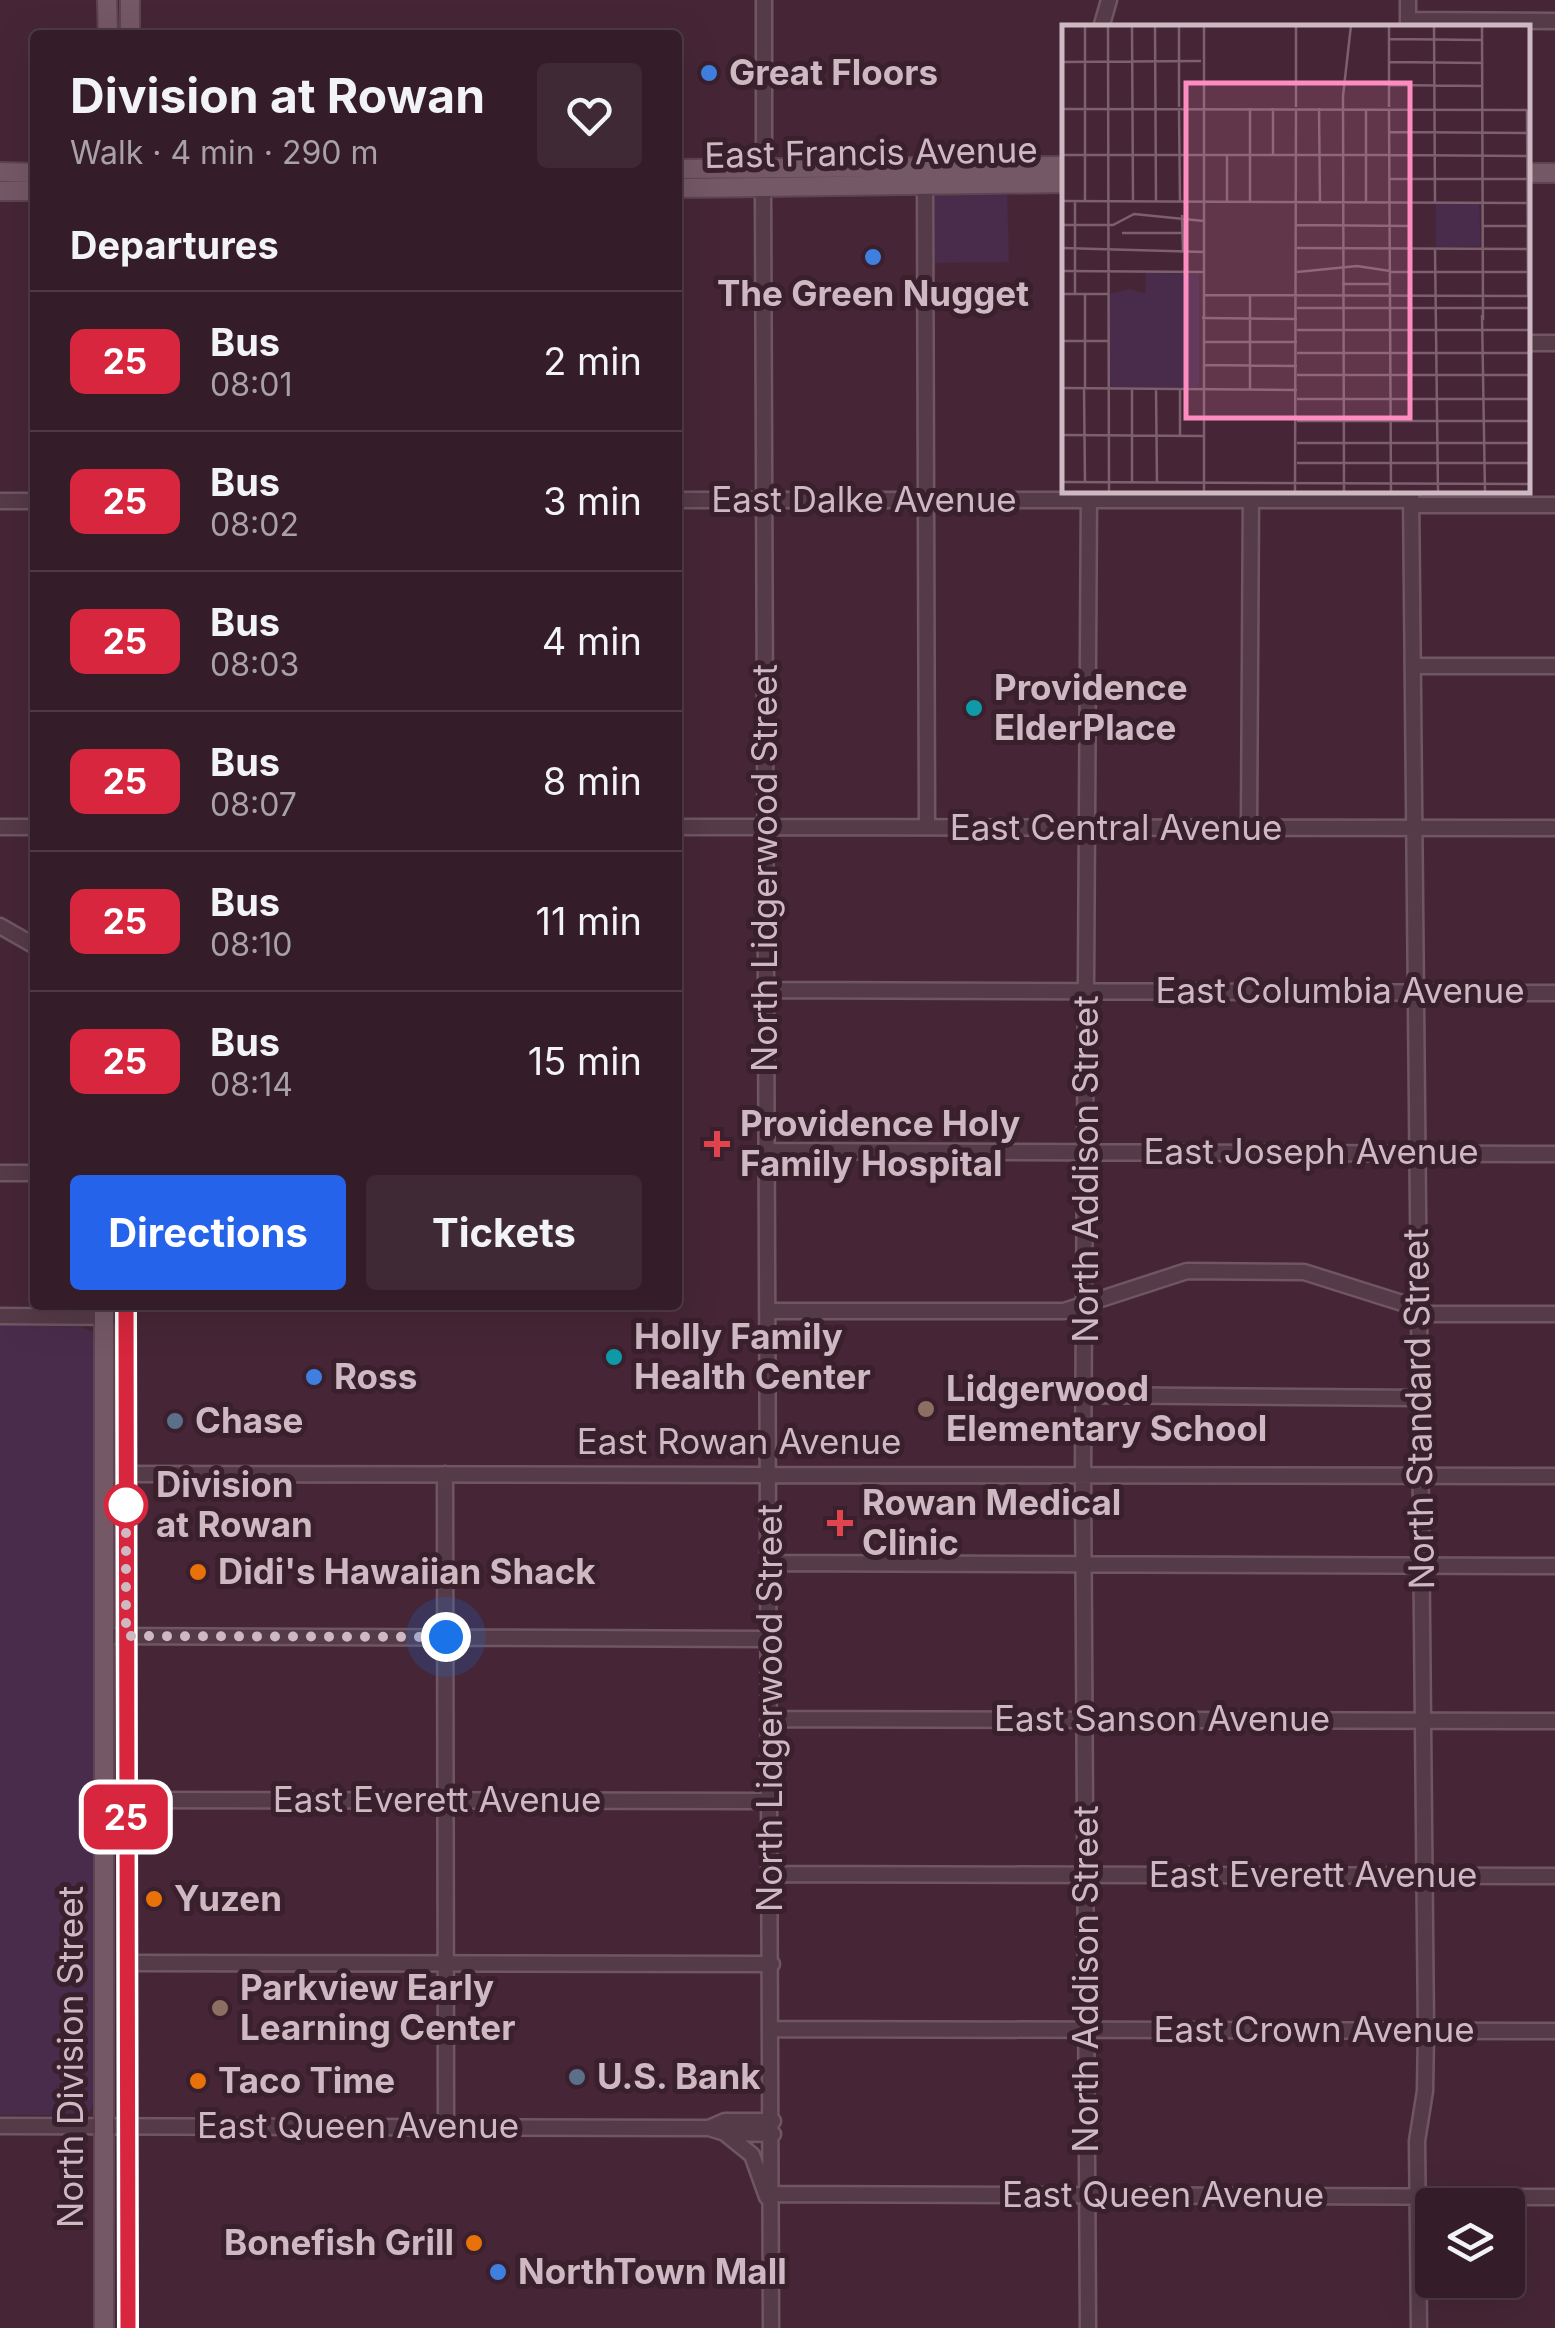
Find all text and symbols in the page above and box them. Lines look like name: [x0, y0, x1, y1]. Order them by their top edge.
inset map: [1062, 25, 1530, 492]
place label: Great Floors: [729, 51, 938, 93]
marker: Great Floors: [698, 62, 720, 84]
button: heart: [537, 63, 642, 168]
text: Division at Rowan: [70, 66, 485, 125]
street label: East Francis Avenue: [704, 128, 1038, 176]
text: Walk · 4 min · 290 m: [70, 133, 379, 172]
text: Departures: [70, 222, 279, 268]
marker: The Green Nugget: [862, 246, 884, 268]
place label: The Green Nugget: [717, 272, 1029, 314]
text: Bus: [210, 319, 280, 365]
text: 2 min: [543, 338, 642, 384]
text: 25: [103, 340, 147, 382]
text: 08:01: [210, 365, 292, 404]
text: Bus: [210, 459, 280, 505]
text: 3 min: [543, 478, 642, 524]
street label: East Dalke Avenue: [711, 478, 1017, 520]
text: 25: [103, 480, 147, 522]
text: 08:02: [210, 505, 299, 544]
text: Bus: [210, 599, 280, 645]
text: 4 min: [542, 618, 642, 664]
text: 25: [103, 620, 147, 662]
text: 08:03: [210, 645, 299, 684]
street label: North Lidgerwood Street: [743, 664, 785, 1072]
place label: Providence ElderPlace: [994, 666, 1188, 748]
marker: Providence ElderPlace: [963, 697, 985, 719]
text: Bus: [210, 739, 280, 785]
text: 8 min: [543, 758, 642, 804]
text: 25: [103, 760, 147, 802]
text: 08:07: [210, 785, 297, 824]
street label: East Central Avenue: [950, 806, 1282, 848]
text: Bus: [210, 879, 280, 925]
text: 11 min: [535, 898, 642, 944]
text: 25: [103, 900, 147, 942]
text: 08:10: [210, 925, 292, 964]
street label: East Columbia Avenue: [1155, 969, 1525, 1011]
street label: North Addison Street: [1064, 995, 1106, 1343]
text: Bus: [210, 1019, 280, 1065]
text: 15 min: [528, 1038, 642, 1084]
text: 25: [103, 1040, 147, 1082]
text: 08:14: [210, 1065, 293, 1104]
place label: Providence Holy Family Hospital: [740, 1102, 1020, 1184]
street label: East Joseph Avenue: [1143, 1130, 1479, 1172]
marker: Providence Holy Family Hospital: [704, 1131, 730, 1157]
button: Directions: [70, 1175, 346, 1290]
button: Tickets: [366, 1175, 642, 1290]
street label: North Standard Street: [1394, 1228, 1442, 1590]
place label: Holly Family Health Center: [634, 1315, 871, 1397]
marker: Holly Family Health Center: [603, 1346, 625, 1368]
place label: Ross: [334, 1355, 417, 1397]
marker: Ross: [303, 1366, 325, 1388]
place label: Lidgerwood Elementary School: [946, 1367, 1267, 1449]
marker: Lidgerwood Elementary School: [915, 1398, 937, 1420]
place label: Chase: [195, 1399, 303, 1441]
marker: Chase: [164, 1410, 186, 1432]
street label: East Rowan Avenue: [577, 1420, 901, 1462]
place label: Division at Rowan: [156, 1463, 313, 1545]
place label: Rowan Medical Clinic: [862, 1481, 1121, 1563]
marker: Division at Rowan: [105, 1484, 147, 1526]
street label: North Lidgerwood Street: [748, 1504, 790, 1912]
marker: Rowan Medical Clinic: [827, 1510, 853, 1536]
place label: Didi's Hawaiian Shack: [218, 1550, 596, 1592]
marker: Didi's Hawaiian Shack: [187, 1561, 209, 1583]
your location: [421, 1612, 471, 1662]
street label: East Sanson Avenue: [994, 1697, 1330, 1739]
street label: East Everett Avenue: [273, 1778, 601, 1820]
line badge: 25: [81, 1784, 171, 1850]
text: 25: [104, 1796, 148, 1838]
street label: North Addison Street: [1064, 1805, 1106, 2153]
street label: East Everett Avenue: [1149, 1853, 1477, 1895]
place label: Yuzen: [174, 1877, 282, 1919]
street label: North Division Street: [49, 1886, 91, 2228]
marker: Yuzen: [143, 1888, 165, 1910]
place label: Parkview Early Learning Center: [240, 1966, 515, 2048]
marker: Parkview Early Learning Center: [209, 1997, 231, 2019]
street label: East Crown Avenue: [1153, 2008, 1475, 2050]
place label: U.S. Bank: [597, 2055, 761, 2097]
place label: Taco Time: [218, 2059, 395, 2101]
marker: U.S. Bank: [566, 2066, 588, 2088]
marker: Taco Time: [187, 2070, 209, 2092]
street label: East Queen Avenue: [197, 2104, 519, 2146]
street label: East Queen Avenue: [1002, 2173, 1324, 2215]
map controls: [1415, 2188, 1525, 2298]
button: layers: [1415, 2188, 1525, 2298]
place label: Bonefish Grill: [224, 2221, 454, 2263]
marker: Bonefish Grill: [463, 2232, 485, 2254]
place label: NorthTown Mall: [518, 2250, 787, 2292]
marker: NorthTown Mall: [487, 2261, 509, 2283]

